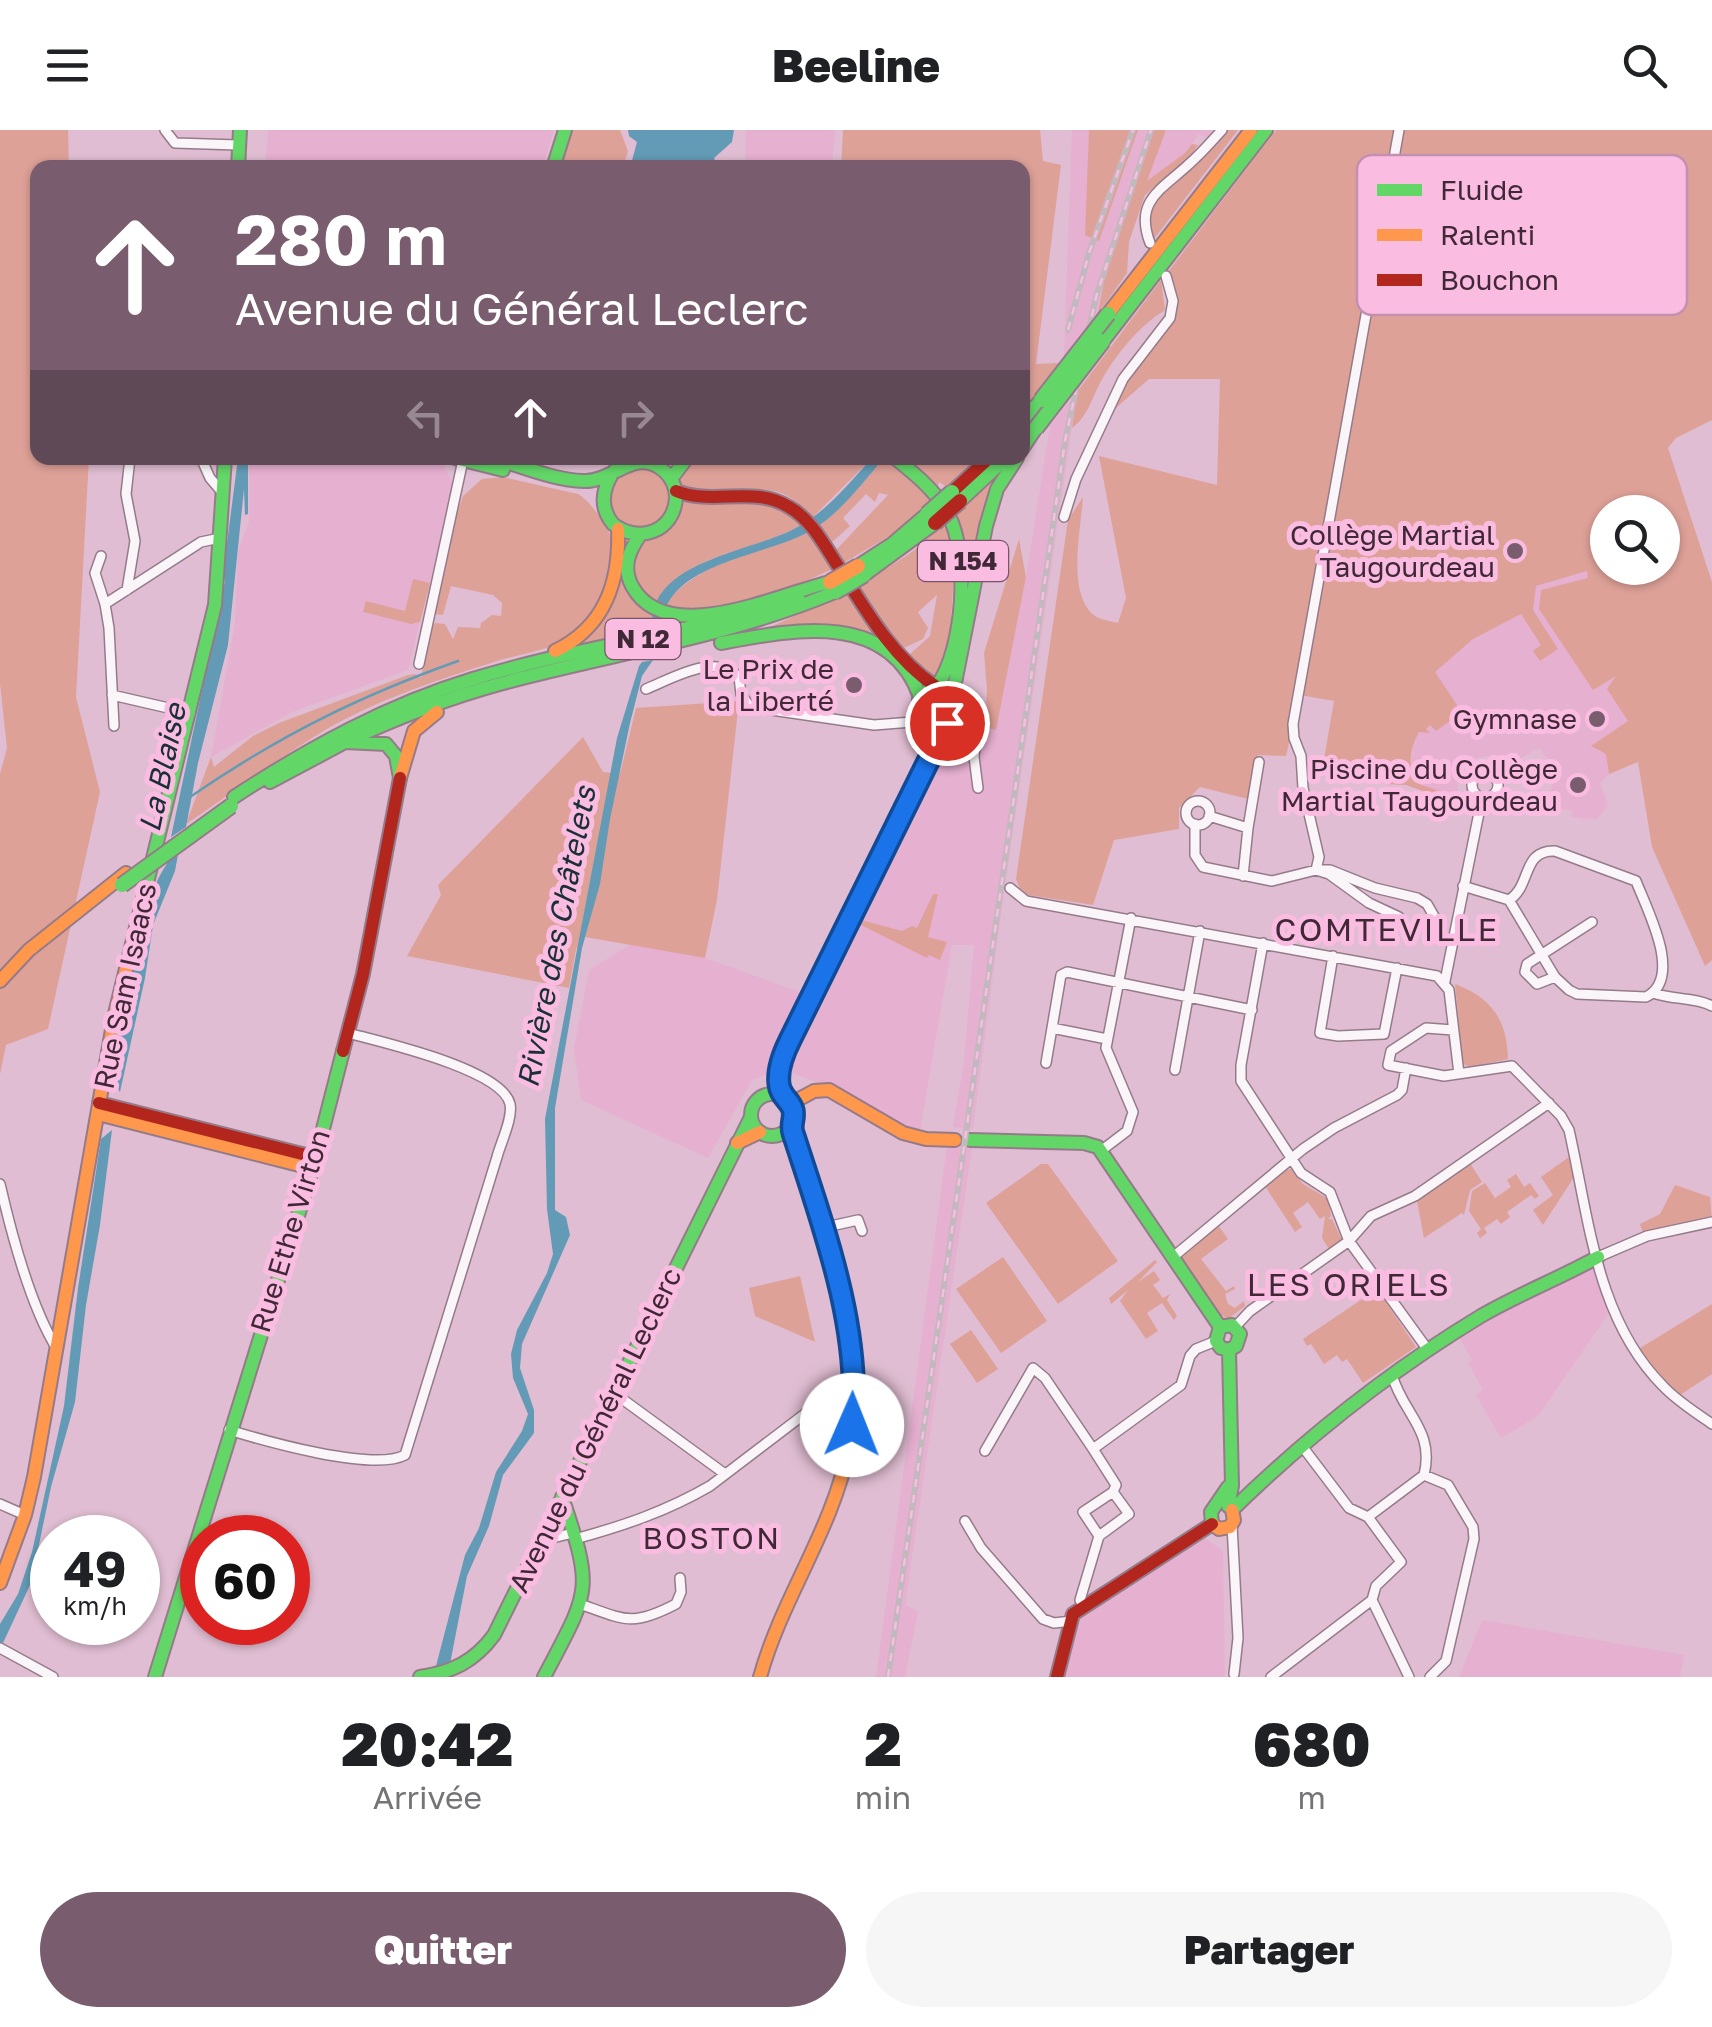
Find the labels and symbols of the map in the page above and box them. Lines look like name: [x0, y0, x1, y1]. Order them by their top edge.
legend: [1357, 155, 1687, 315]
text: Fluide: [1440, 173, 1524, 206]
text: Ralenti: [1440, 218, 1535, 251]
text: Bouchon: [1440, 263, 1559, 296]
place label: Collège Martial Taugourdeau: [1290, 518, 1495, 583]
marker: Collège Martial Taugourdeau: [1504, 540, 1526, 562]
road number: N 154: [918, 541, 1008, 581]
road number: N 12: [606, 619, 680, 659]
place label: Le Prix de la Liberté: [702, 652, 834, 717]
marker: Le Prix de la Liberté: [843, 674, 865, 696]
pin: [905, 681, 990, 766]
water label: La Blaise: [131, 698, 194, 835]
place label: Gymnase: [1453, 702, 1577, 735]
marker: Gymnase: [1586, 708, 1608, 730]
place label: Piscine du Collège Martial Taugourdeau: [1281, 752, 1558, 817]
marker: Piscine du Collège Martial Taugourdeau: [1567, 774, 1589, 796]
water label: Rivière des Châtelets: [509, 782, 603, 1090]
street label: Rue Sam Isaacs: [87, 880, 162, 1092]
district label: COMTEVILLE: [1274, 910, 1500, 948]
street label: Rue Ethe Virton: [243, 1125, 336, 1336]
street label: Avenue du Général Leclerc: [501, 1262, 688, 1597]
district label: LES ORIELS: [1247, 1265, 1451, 1303]
position arrow: [800, 1373, 904, 1477]
speed limit sign: 60: [180, 1515, 310, 1645]
district label: BOSTON: [642, 1520, 782, 1556]

